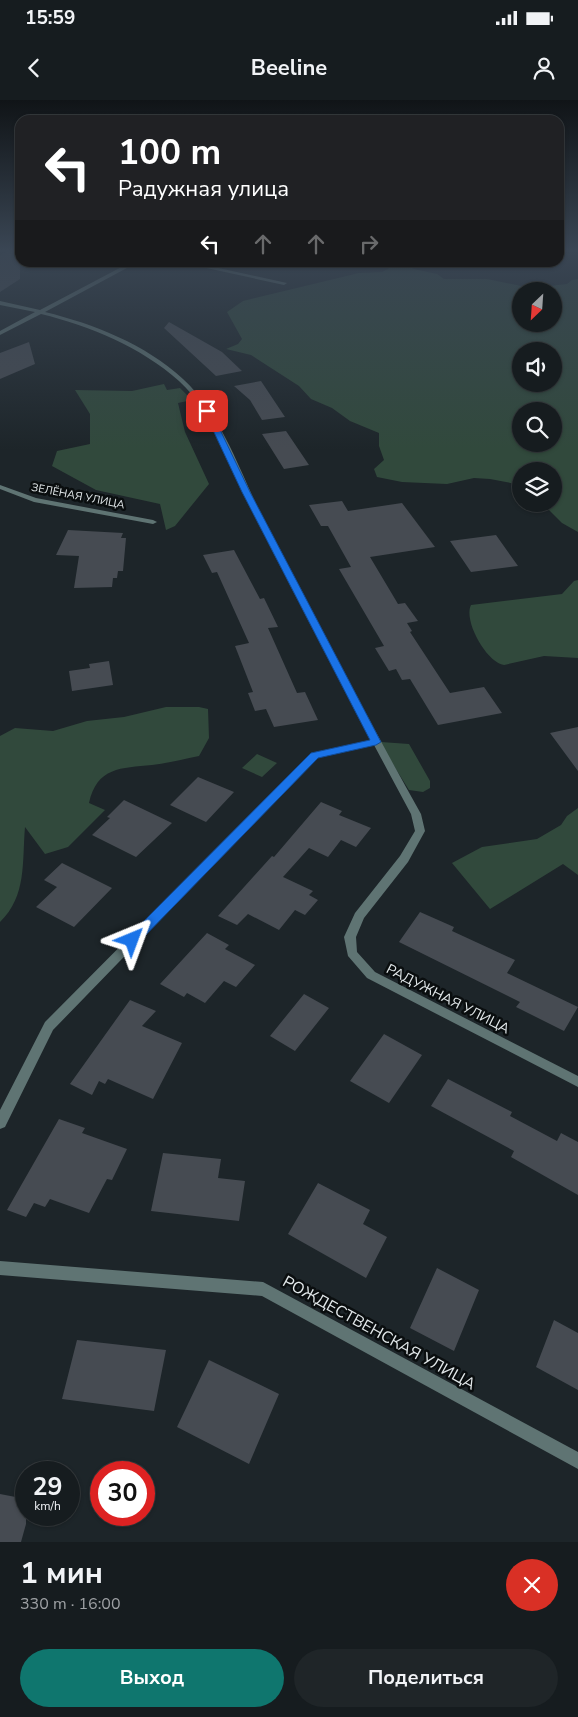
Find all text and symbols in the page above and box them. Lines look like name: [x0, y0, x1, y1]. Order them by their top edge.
text: 15:59: [25, 5, 75, 31]
text: Beeline: [251, 53, 327, 83]
icon: back: [20, 54, 48, 82]
icon: person: [530, 54, 558, 82]
text: 100 m: [118, 129, 221, 176]
icon: left: [35, 135, 100, 200]
text: Радужная улица: [118, 174, 289, 204]
icon: left: [196, 230, 224, 258]
icon: ahead: [249, 230, 277, 258]
icon: ahead: [302, 230, 330, 258]
icon: right: [355, 230, 383, 258]
north arrow: [512, 282, 562, 332]
map controls: [512, 282, 562, 512]
button: sound: [512, 342, 562, 392]
pin: [186, 390, 228, 432]
icon: arrive: [193, 397, 221, 425]
button: search: [512, 402, 562, 452]
button: layers: [512, 462, 562, 512]
street label: ЗЕЛЁНАЯ УЛИЦА: [30, 480, 126, 512]
position arrow: [105, 913, 157, 965]
street label: РАДУЖНАЯ УЛИЦА: [383, 960, 513, 1038]
street label: РОЖДЕСТВЕНСКАЯ УЛИЦА: [279, 1271, 480, 1396]
speed limit sign: 30: [90, 1461, 155, 1526]
text: 29: [32, 1470, 63, 1504]
text: km/h: [34, 1498, 61, 1514]
text: 1 мин: [20, 1553, 103, 1594]
button: close: [506, 1559, 558, 1611]
text: 330 m · 16:00: [20, 1593, 121, 1615]
button: Выход: [20, 1649, 284, 1707]
button: Поделиться: [294, 1649, 558, 1707]

